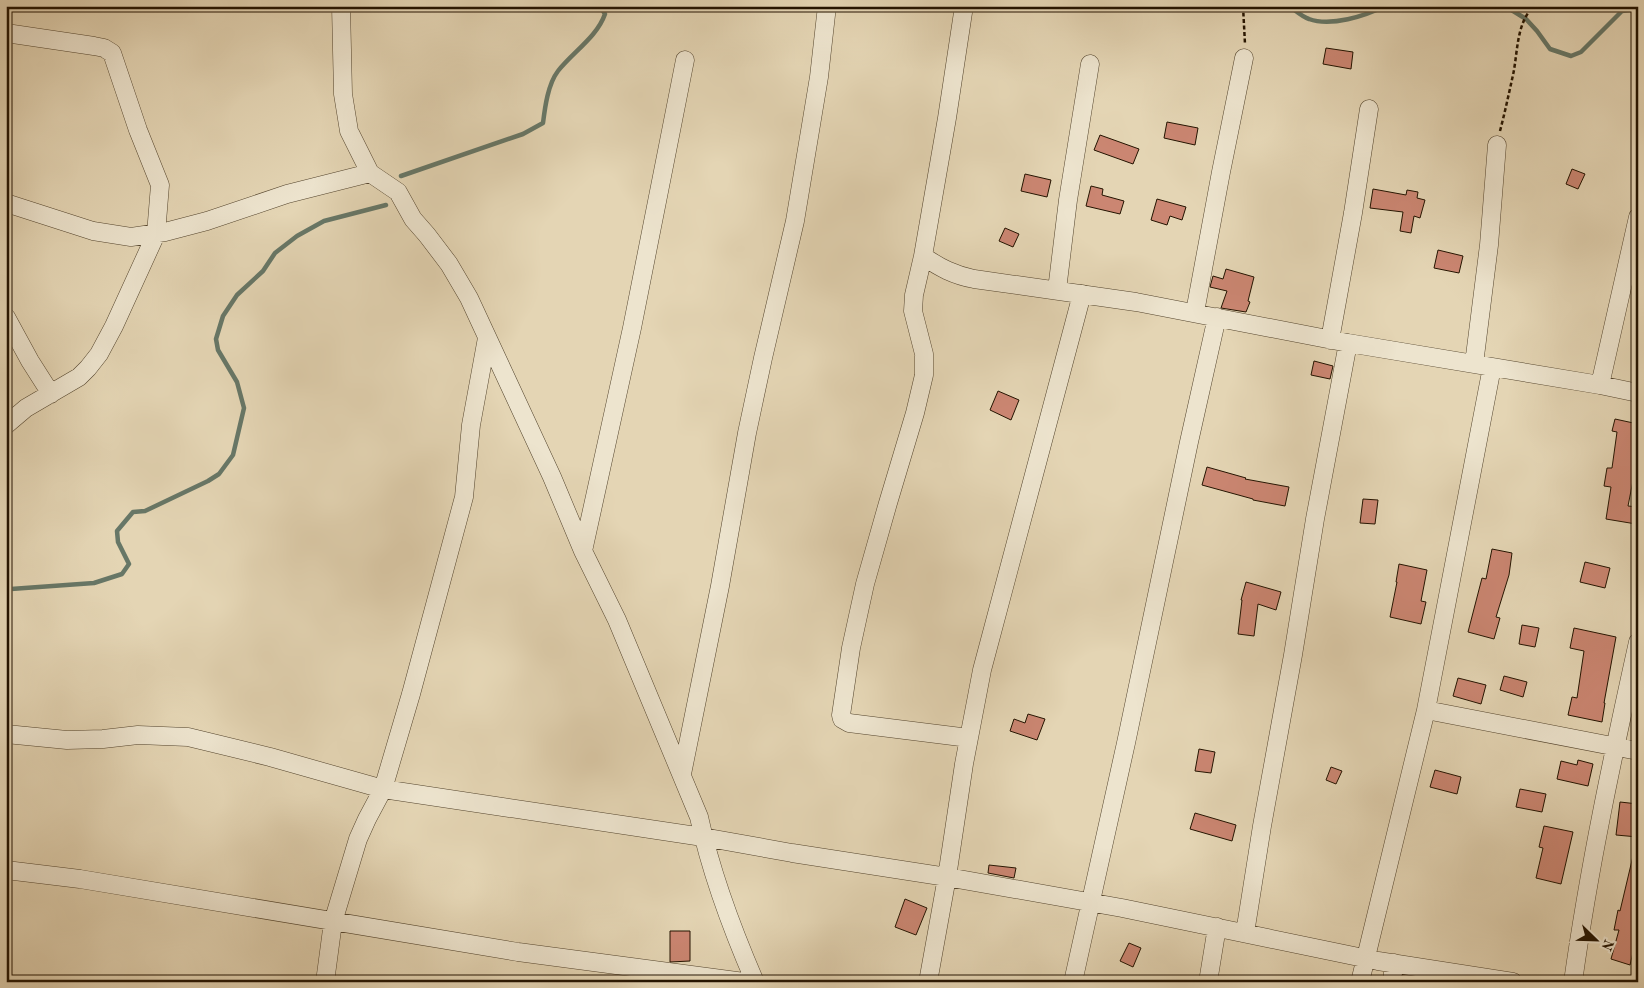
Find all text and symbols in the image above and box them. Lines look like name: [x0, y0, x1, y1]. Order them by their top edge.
north arrow: [1572, 916, 1622, 966]
text: N: [1598, 937, 1616, 953]

